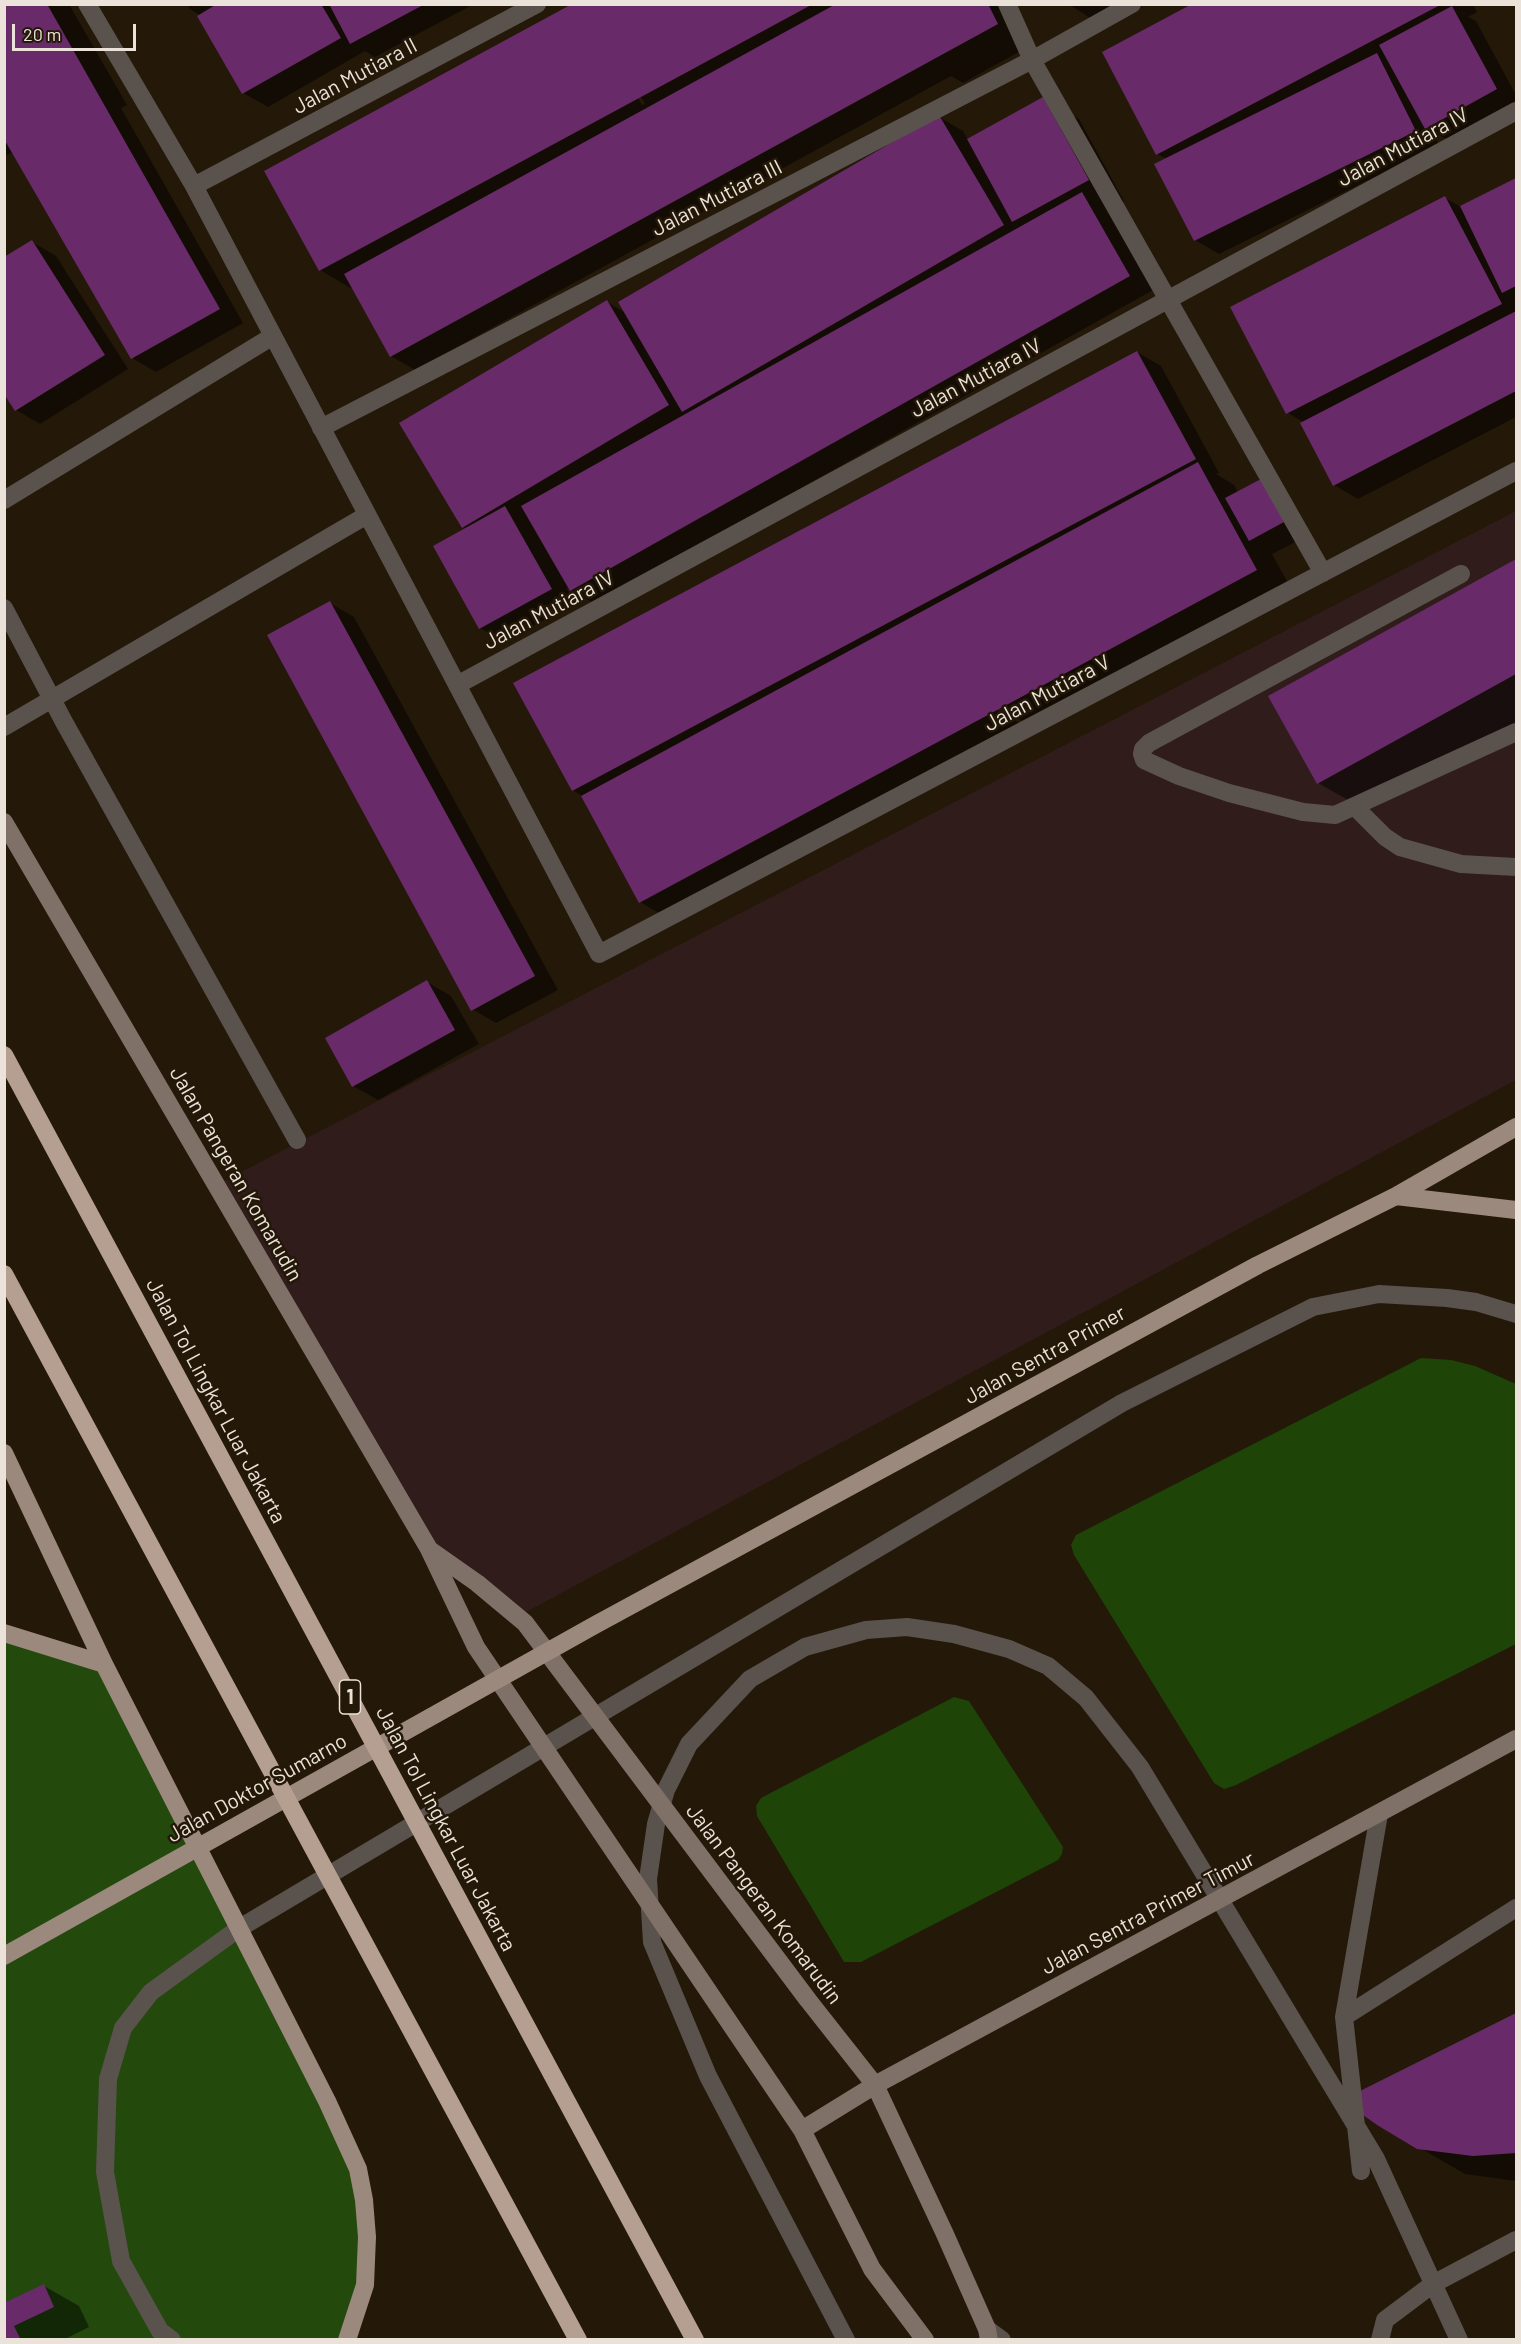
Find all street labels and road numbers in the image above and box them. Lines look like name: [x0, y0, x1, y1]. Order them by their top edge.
street label: Jalan Mutiara II: [288, 33, 422, 119]
street label: Jalan Mutiara IV: [1333, 102, 1473, 192]
street label: Jalan Mutiara III: [648, 154, 786, 242]
street label: Jalan Mutiara IV: [906, 333, 1046, 423]
street label: Jalan Mutiara IV: [479, 565, 619, 655]
street label: Jalan Mutiara V: [980, 649, 1114, 737]
street label: Jalan Pangeran Komarudin: [164, 1062, 308, 1286]
street label: Jalan Tol Lingkar Luar Jakarta: [141, 1274, 291, 1528]
street label: Jalan Sentra Primer: [960, 1300, 1130, 1410]
road number: 1: [340, 1680, 360, 1714]
street label: Jalan Tol Lingkar Luar Jakarta: [371, 1702, 521, 1956]
street label: Jalan Doktor Sumarno: [163, 1728, 351, 1848]
street label: Jalan Pangeran Komarudin: [681, 1799, 847, 2009]
street label: Jalan Sentra Primer Timur: [1037, 1846, 1259, 1980]

